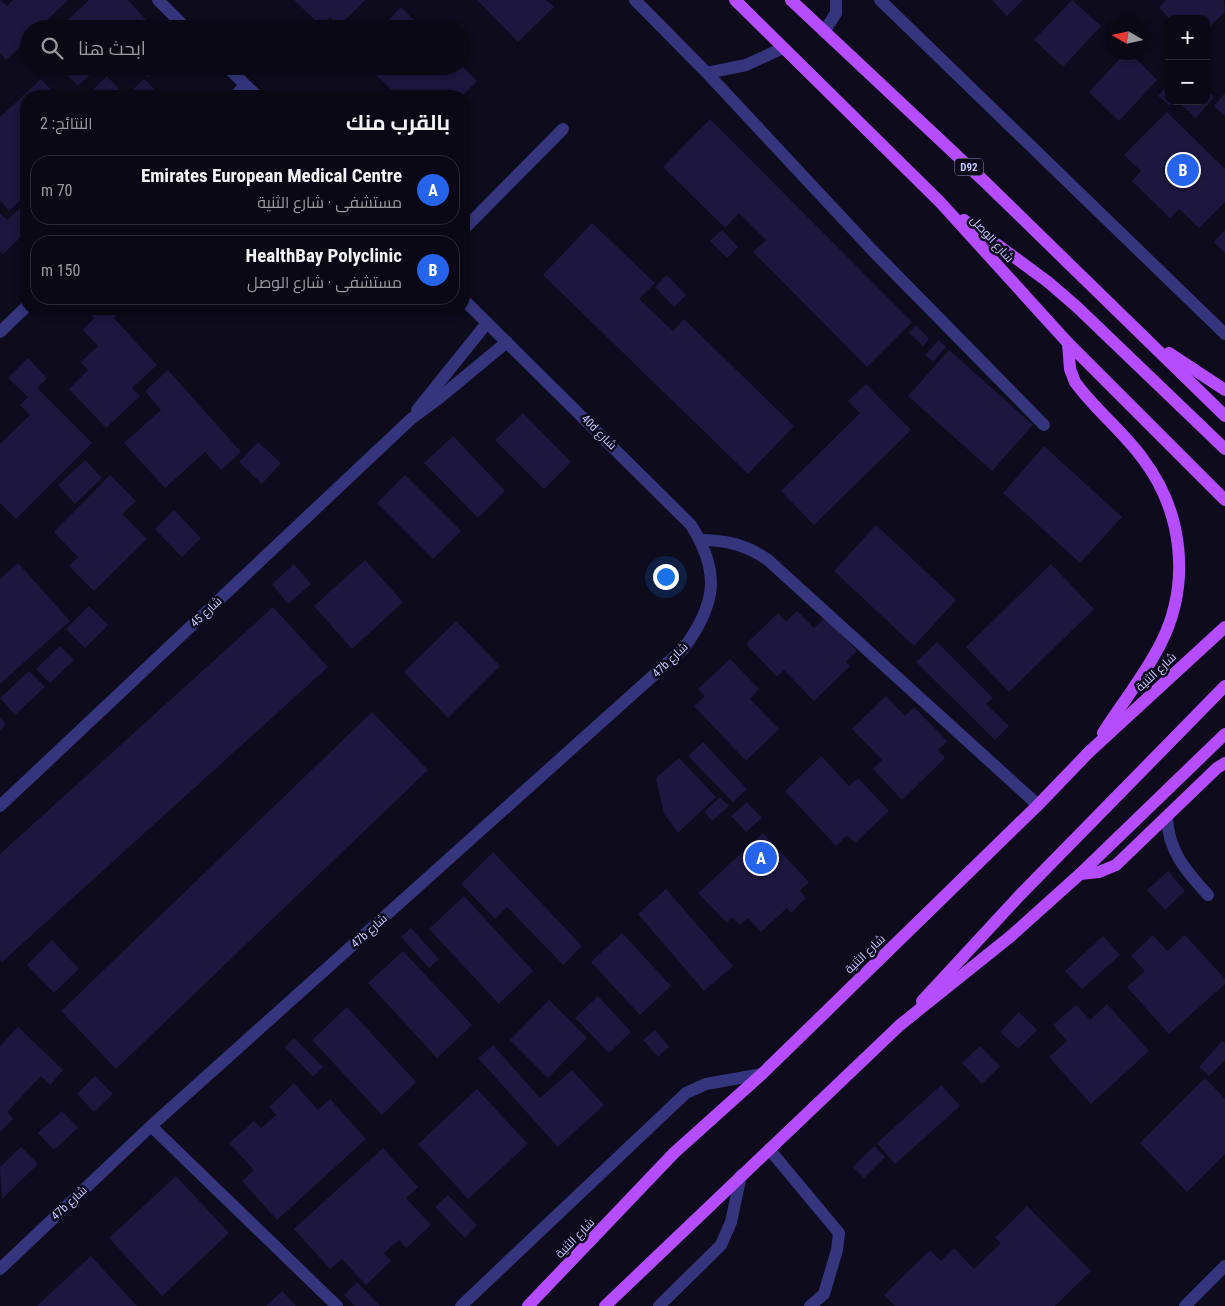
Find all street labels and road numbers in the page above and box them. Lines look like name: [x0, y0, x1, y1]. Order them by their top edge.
road number: D92: [955, 158, 983, 176]
street label: شارع الوصل: [967, 213, 1017, 266]
street label: 40d شارع: [578, 412, 619, 453]
street label: شارع 45: [187, 594, 225, 631]
street label: 47b شارع: [649, 640, 691, 681]
street label: شارع الثنية: [1133, 650, 1180, 695]
street label: 47b شارع: [348, 911, 391, 952]
street label: شارع الثنية: [842, 932, 889, 977]
street label: 47b شارع: [48, 1183, 91, 1224]
street label: شارع الثنية: [553, 1215, 598, 1262]

